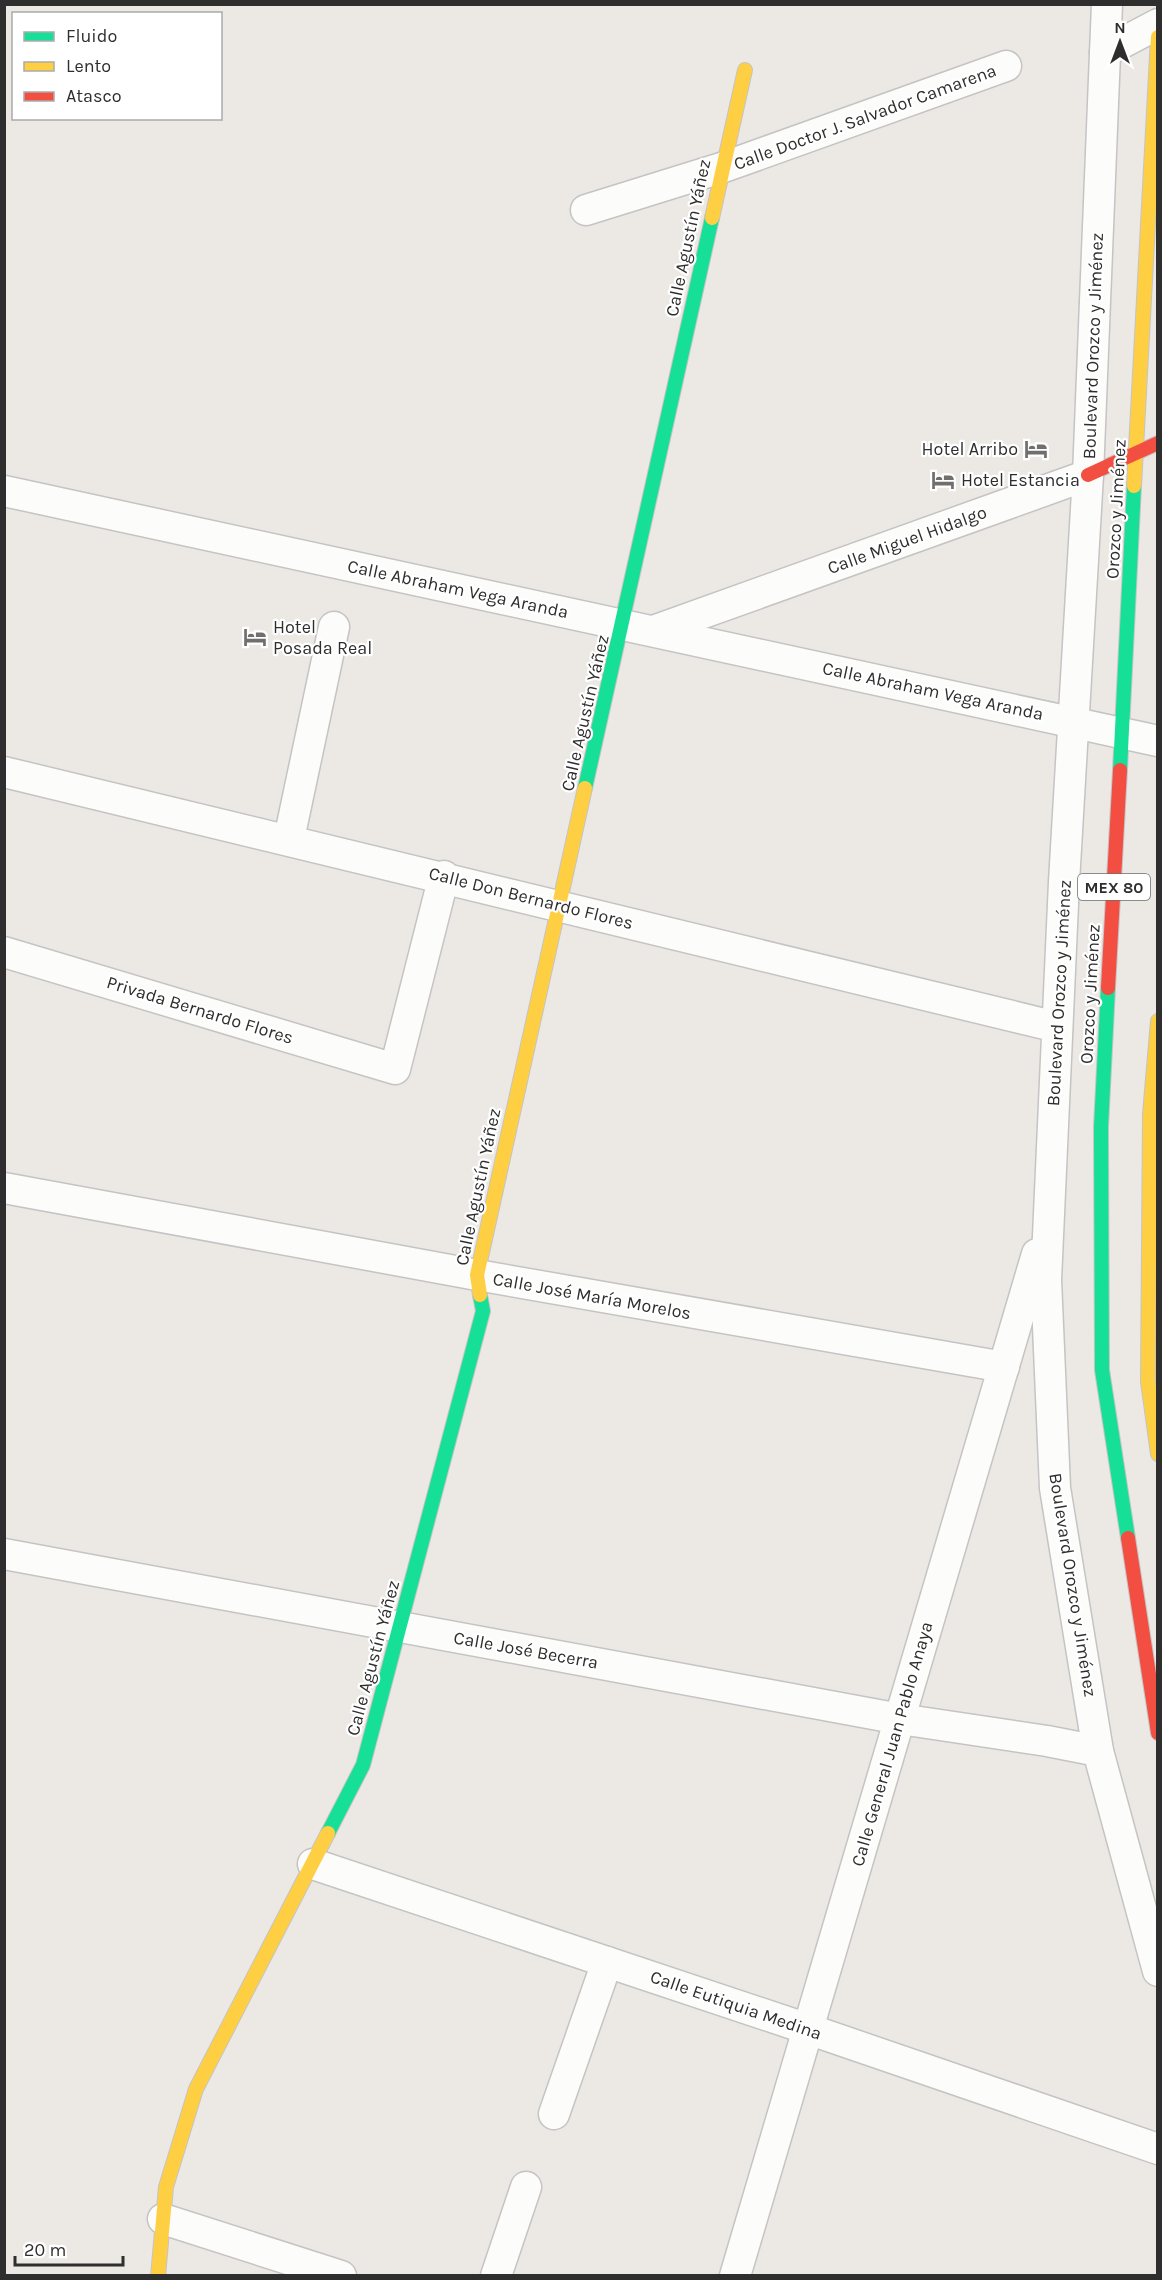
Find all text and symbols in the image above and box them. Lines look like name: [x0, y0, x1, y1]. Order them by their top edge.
legend: [12, 12, 222, 120]
north arrow: [1090, 12, 1150, 72]
text: N: [1114, 18, 1126, 37]
text: Fluido: [66, 25, 117, 47]
text: Lento: [66, 55, 111, 77]
street label: Calle Doctor J. Salvador Camarena: [731, 59, 999, 175]
text: Atasco: [66, 85, 122, 107]
street label: Calle Agustín Yáñez: [661, 157, 715, 319]
street label: Boulevard Orozco y Jiménez: [1078, 232, 1108, 460]
hotel icon: Hotel Arribo: [1023, 436, 1049, 462]
place label: Hotel Arribo: [922, 438, 1018, 460]
street label: Orozco y Jiménez: [1101, 439, 1131, 579]
hotel icon: Hotel Estancia: [930, 467, 956, 493]
place label: Hotel Estancia: [961, 469, 1080, 491]
street label: Calle Miguel Hidalgo: [824, 501, 990, 579]
street label: Calle Abraham Vega Aranda: [346, 555, 570, 623]
place label: Hotel Posada Real: [273, 616, 372, 659]
hotel icon: Hotel Posada Real: [242, 624, 268, 650]
street label: Calle Agustín Yáñez: [556, 633, 614, 793]
street label: Calle Abraham Vega Aranda: [821, 657, 1045, 725]
street label: Calle Don Bernardo Flores: [426, 862, 636, 934]
road number: MEX 80: [1078, 874, 1150, 900]
street label: Boulevard Orozco y Jiménez: [1042, 879, 1076, 1107]
street label: Orozco y Jiménez: [1075, 924, 1105, 1064]
street label: Privada Bernardo Flores: [104, 971, 296, 1049]
street label: Calle Agustín Yáñez: [451, 1106, 505, 1268]
street label: Calle José María Morelos: [491, 1268, 693, 1324]
street label: Boulevard Orozco y Jiménez: [1044, 1471, 1102, 1699]
street label: Calle Agustín Yáñez: [342, 1578, 404, 1738]
street label: Calle General Juan Pablo Anaya: [846, 1619, 938, 1869]
street label: Calle José Becerra: [452, 1626, 600, 1674]
street label: Calle Eutiquia Medina: [647, 1965, 825, 2045]
scale bar: [15, 2229, 123, 2267]
text: 20 m: [24, 2239, 66, 2261]

